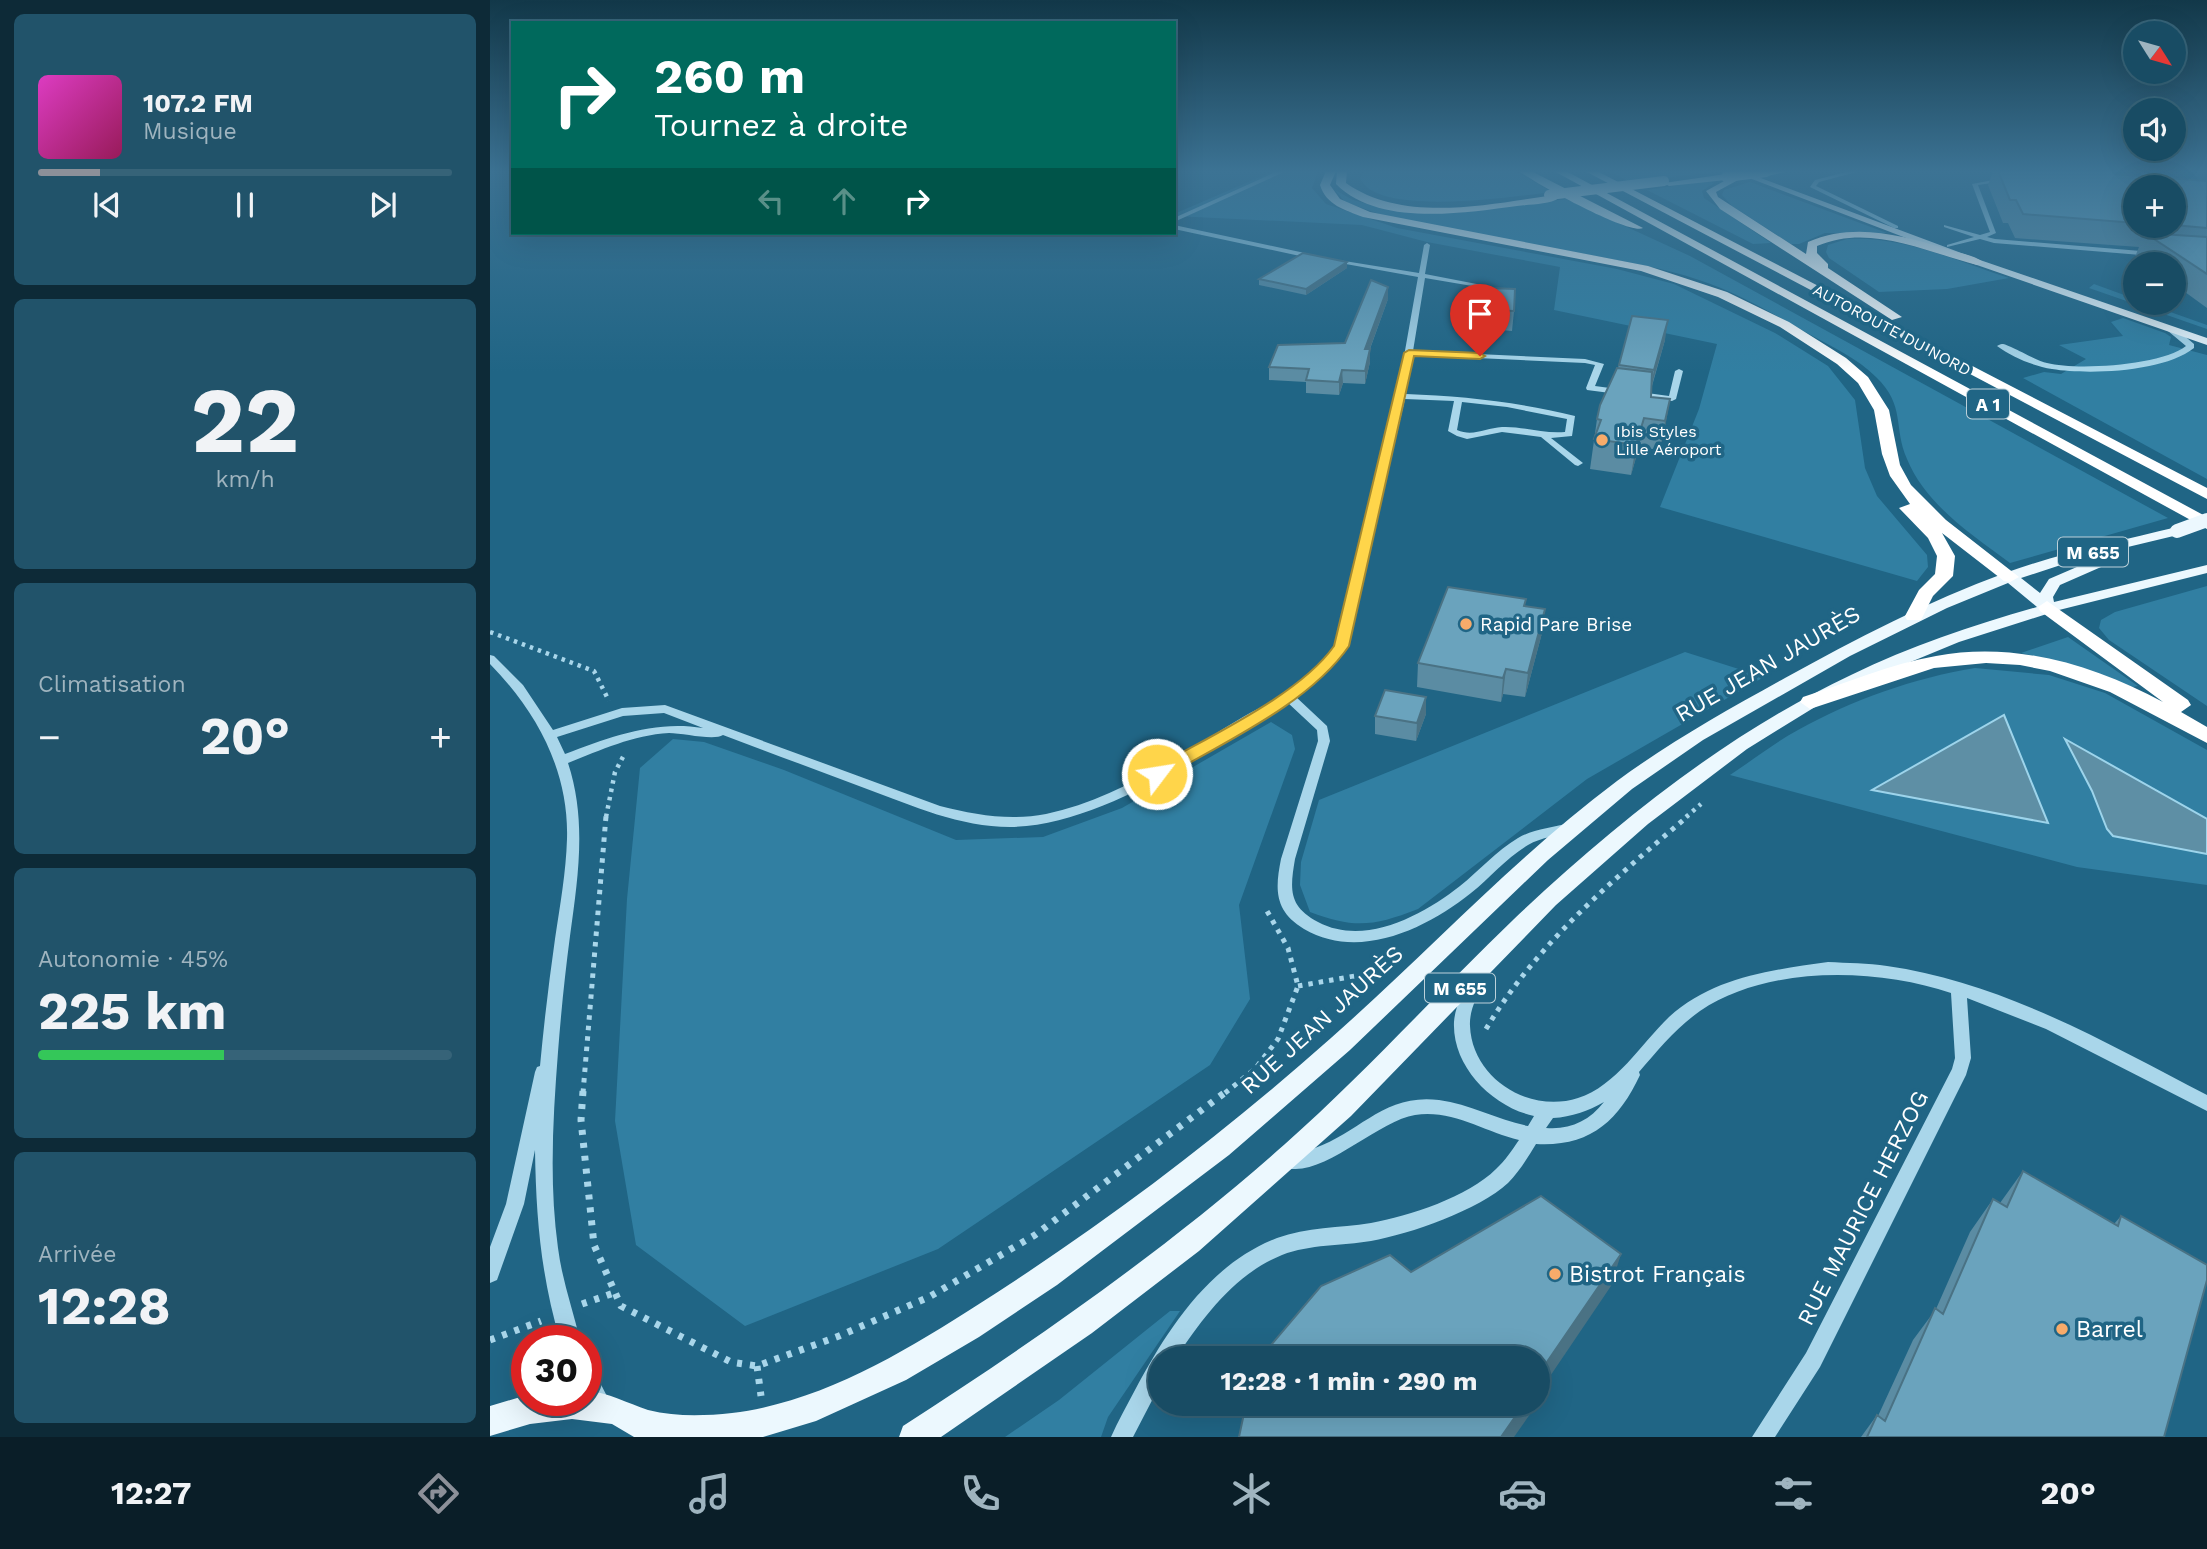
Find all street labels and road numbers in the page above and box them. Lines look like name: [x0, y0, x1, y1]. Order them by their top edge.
street label: AUTOROUTE DU NORD: [1810, 280, 1974, 380]
road number: A 1: [1967, 390, 2009, 418]
road number: M 655: [2058, 538, 2128, 566]
street label: RUE JEAN JAURÈS: [1671, 600, 1865, 728]
street label: RUE JEAN JAURÈS: [1235, 940, 1409, 1100]
road number: M 655: [1425, 973, 1495, 1002]
street label: RUE MAURICE HERZOG: [1792, 1086, 1934, 1330]

